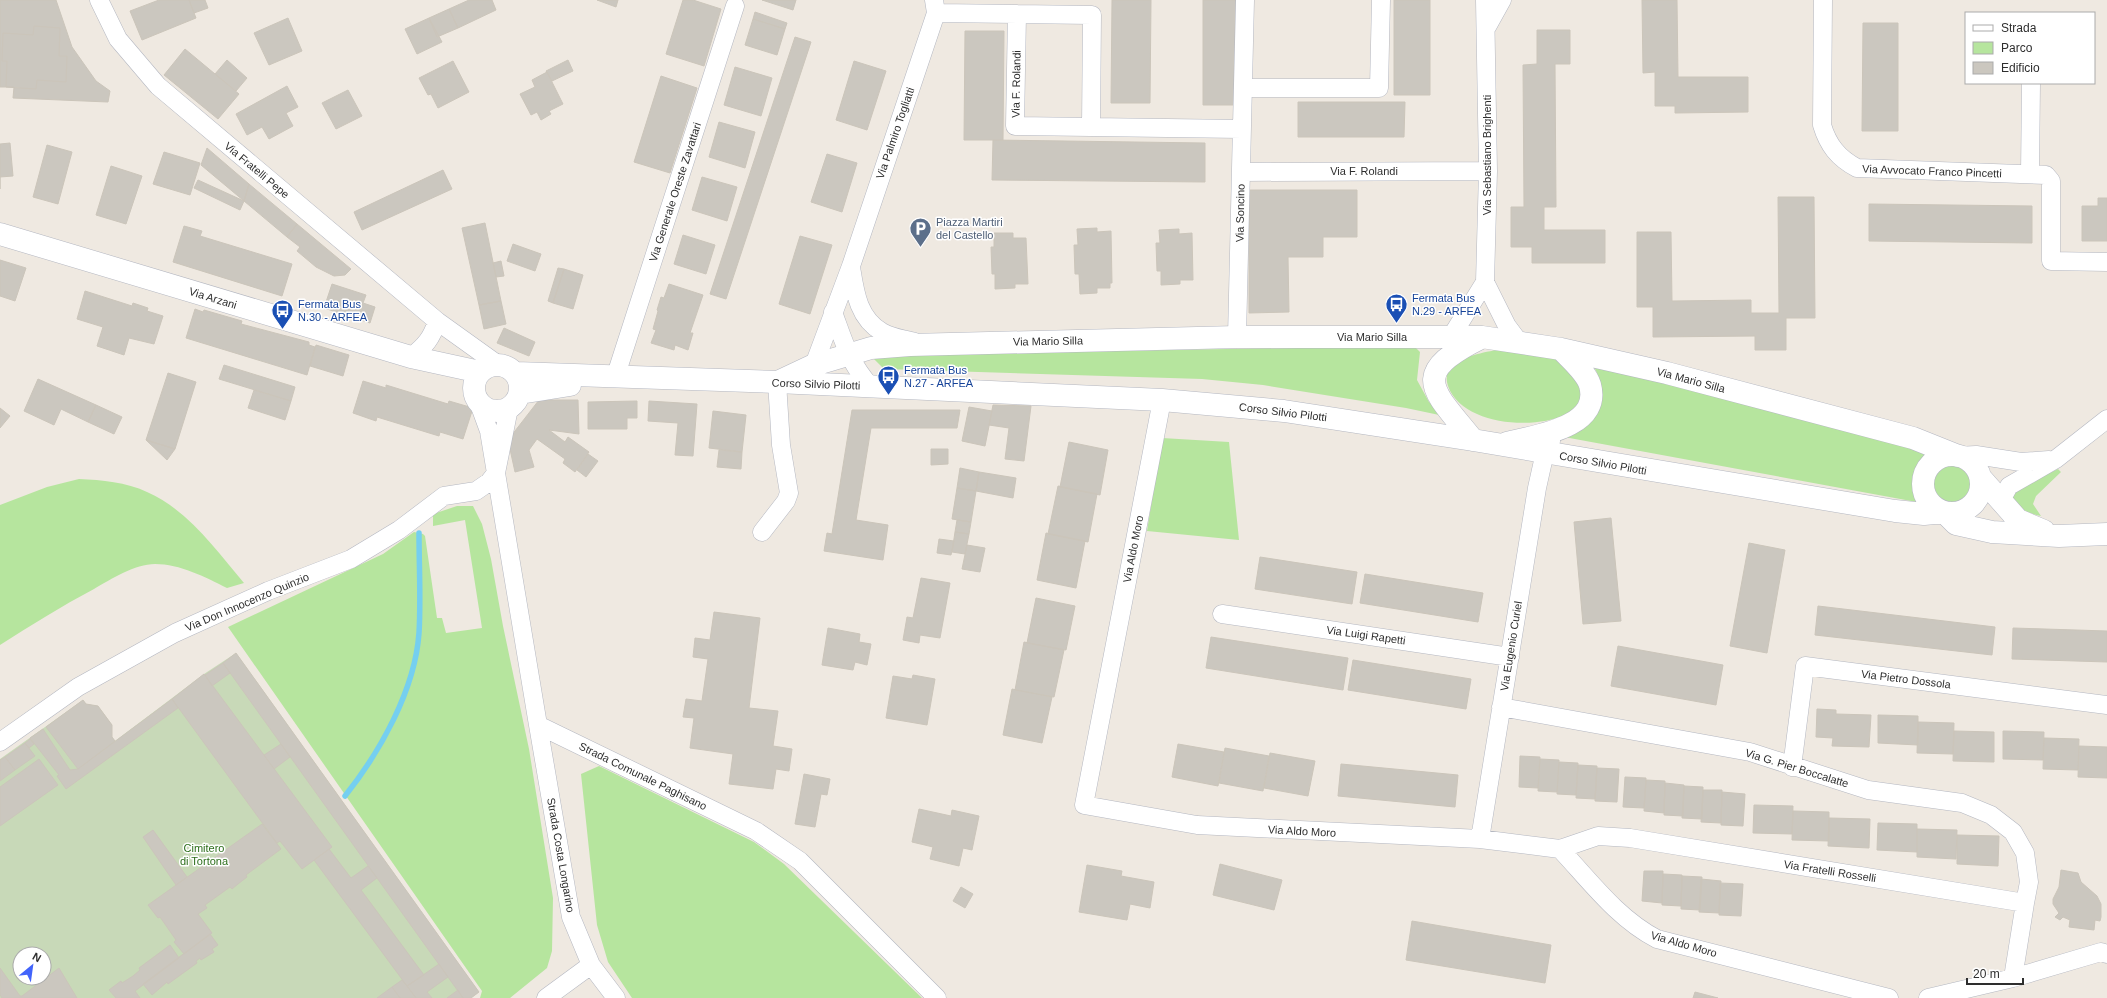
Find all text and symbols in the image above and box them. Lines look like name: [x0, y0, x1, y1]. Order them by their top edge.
legend: [1965, 12, 2095, 84]
text: Strada: [2001, 21, 2037, 35]
text: Parco: [2001, 41, 2033, 55]
street label: Via F. Rolandi: [1009, 50, 1023, 118]
text: Edificio: [2001, 61, 2040, 75]
street label: Via Palmiro Togliatti: [874, 86, 916, 180]
street label: Via Sebastiano Brighenti: [1481, 95, 1493, 215]
street label: Via Generale Oreste Zavattari: [647, 121, 703, 263]
street label: Via Fratelli Pepe: [222, 140, 292, 200]
street label: Via Avvocato Franco Pincetti: [1862, 163, 2002, 179]
street label: Via F. Rolandi: [1330, 165, 1398, 177]
street label: Via Soncino: [1233, 184, 1247, 242]
parking icon: Piazza Martiri del Castello: [908, 215, 934, 248]
place label: Piazza Martiri del Castello: [936, 216, 1003, 241]
street label: Via Arzani: [188, 285, 238, 311]
bus stop icon: Fermata Bus N.29 - ARFEA: [1383, 291, 1409, 324]
place label: Fermata Bus N.29 - ARFEA: [1412, 292, 1482, 317]
bus stop icon: Fermata Bus N.30 - ARFEA: [269, 297, 295, 330]
place label: Fermata Bus N.30 - ARFEA: [298, 298, 368, 323]
street label: Via Mario Silla: [1337, 331, 1408, 343]
street label: Via Mario Silla: [1013, 334, 1084, 348]
bus stop icon: Fermata Bus N.27 - ARFEA: [875, 363, 901, 396]
place label: Fermata Bus N.27 - ARFEA: [904, 364, 974, 389]
street label: Via Mario Silla: [1656, 365, 1727, 395]
street label: Corso Silvio Pilotti: [771, 376, 861, 392]
street label: Corso Silvio Pilotti: [1238, 401, 1328, 423]
street label: Corso Silvio Pilotti: [1558, 449, 1648, 477]
street label: Via Aldo Moro: [1121, 514, 1145, 584]
street label: Via Don Innocenzo Quinzio: [183, 570, 311, 634]
street label: Via Eugenio Curiel: [1498, 600, 1524, 692]
street label: Via Luigi Rapetti: [1326, 623, 1406, 647]
street label: Via Pietro Dossola: [1860, 668, 1952, 691]
street label: Strada Comunale Paghisano: [577, 740, 709, 812]
street label: Via G. Pier Boccalatte: [1744, 747, 1850, 789]
street label: Strada Costa Longarino: [545, 797, 577, 913]
street label: Via Aldo Moro: [1268, 823, 1336, 839]
park label: Cimitero di Tortona: [180, 842, 229, 867]
street label: Via Fratelli Rosselli: [1783, 858, 1877, 884]
street label: Via Aldo Moro: [1650, 929, 1718, 959]
north arrow: [12, 946, 52, 986]
text: N: [30, 950, 43, 964]
scale bar: [1967, 960, 2023, 986]
text: 20 m: [1973, 967, 2000, 981]

